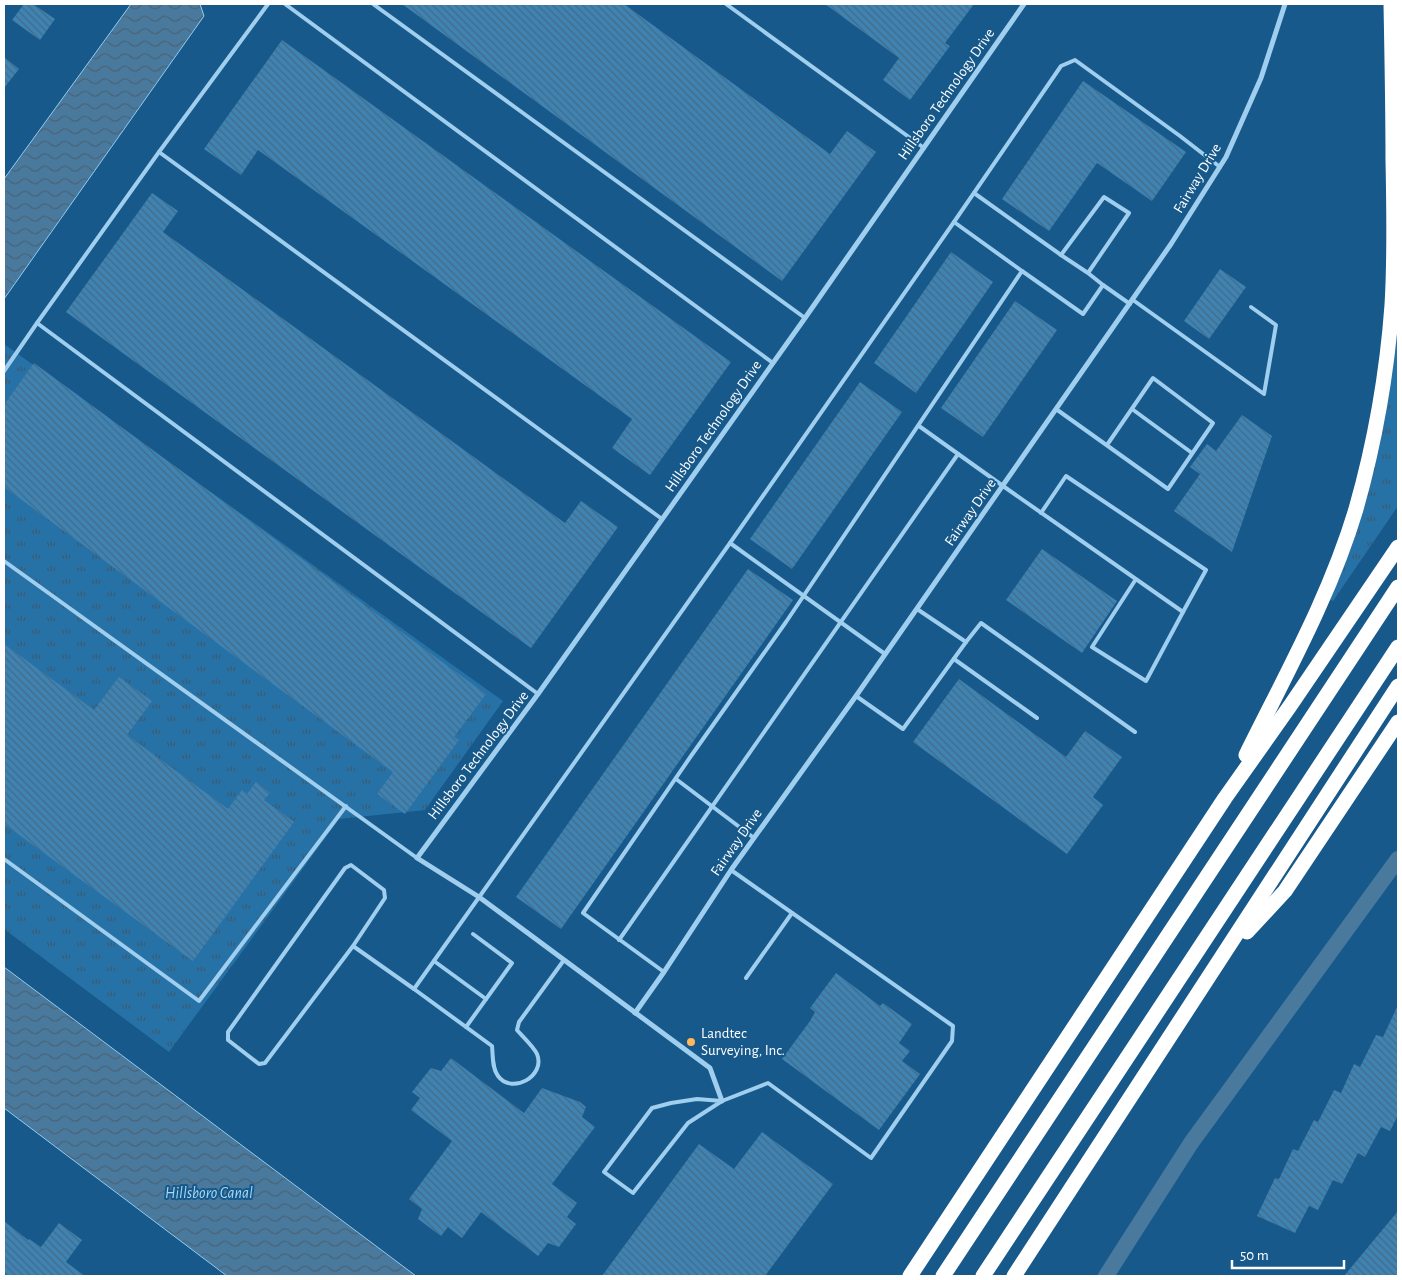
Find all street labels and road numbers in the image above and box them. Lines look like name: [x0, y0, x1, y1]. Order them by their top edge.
street label: Hillsboro Technology Drive: [895, 26, 998, 163]
street label: Fairway Drive: [1171, 141, 1224, 216]
street label: Hillsboro Technology Drive: [662, 358, 765, 495]
street label: Fairway Drive: [942, 476, 999, 549]
street label: Hillsboro Technology Drive: [425, 688, 532, 822]
street label: Fairway Drive: [708, 806, 765, 879]

